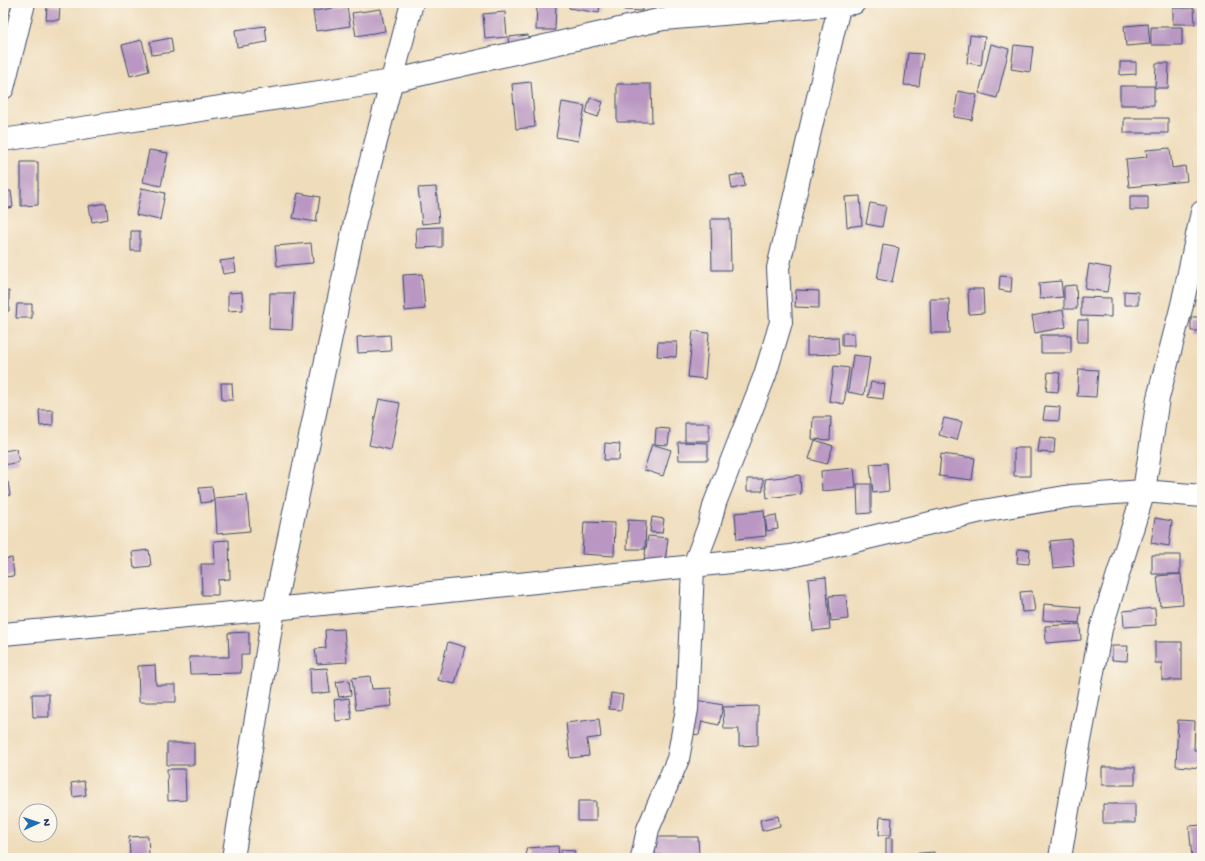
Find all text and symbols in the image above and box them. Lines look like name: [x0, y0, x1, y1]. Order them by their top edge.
north arrow: [18, 803, 58, 843]
text: N: [40, 819, 52, 826]

